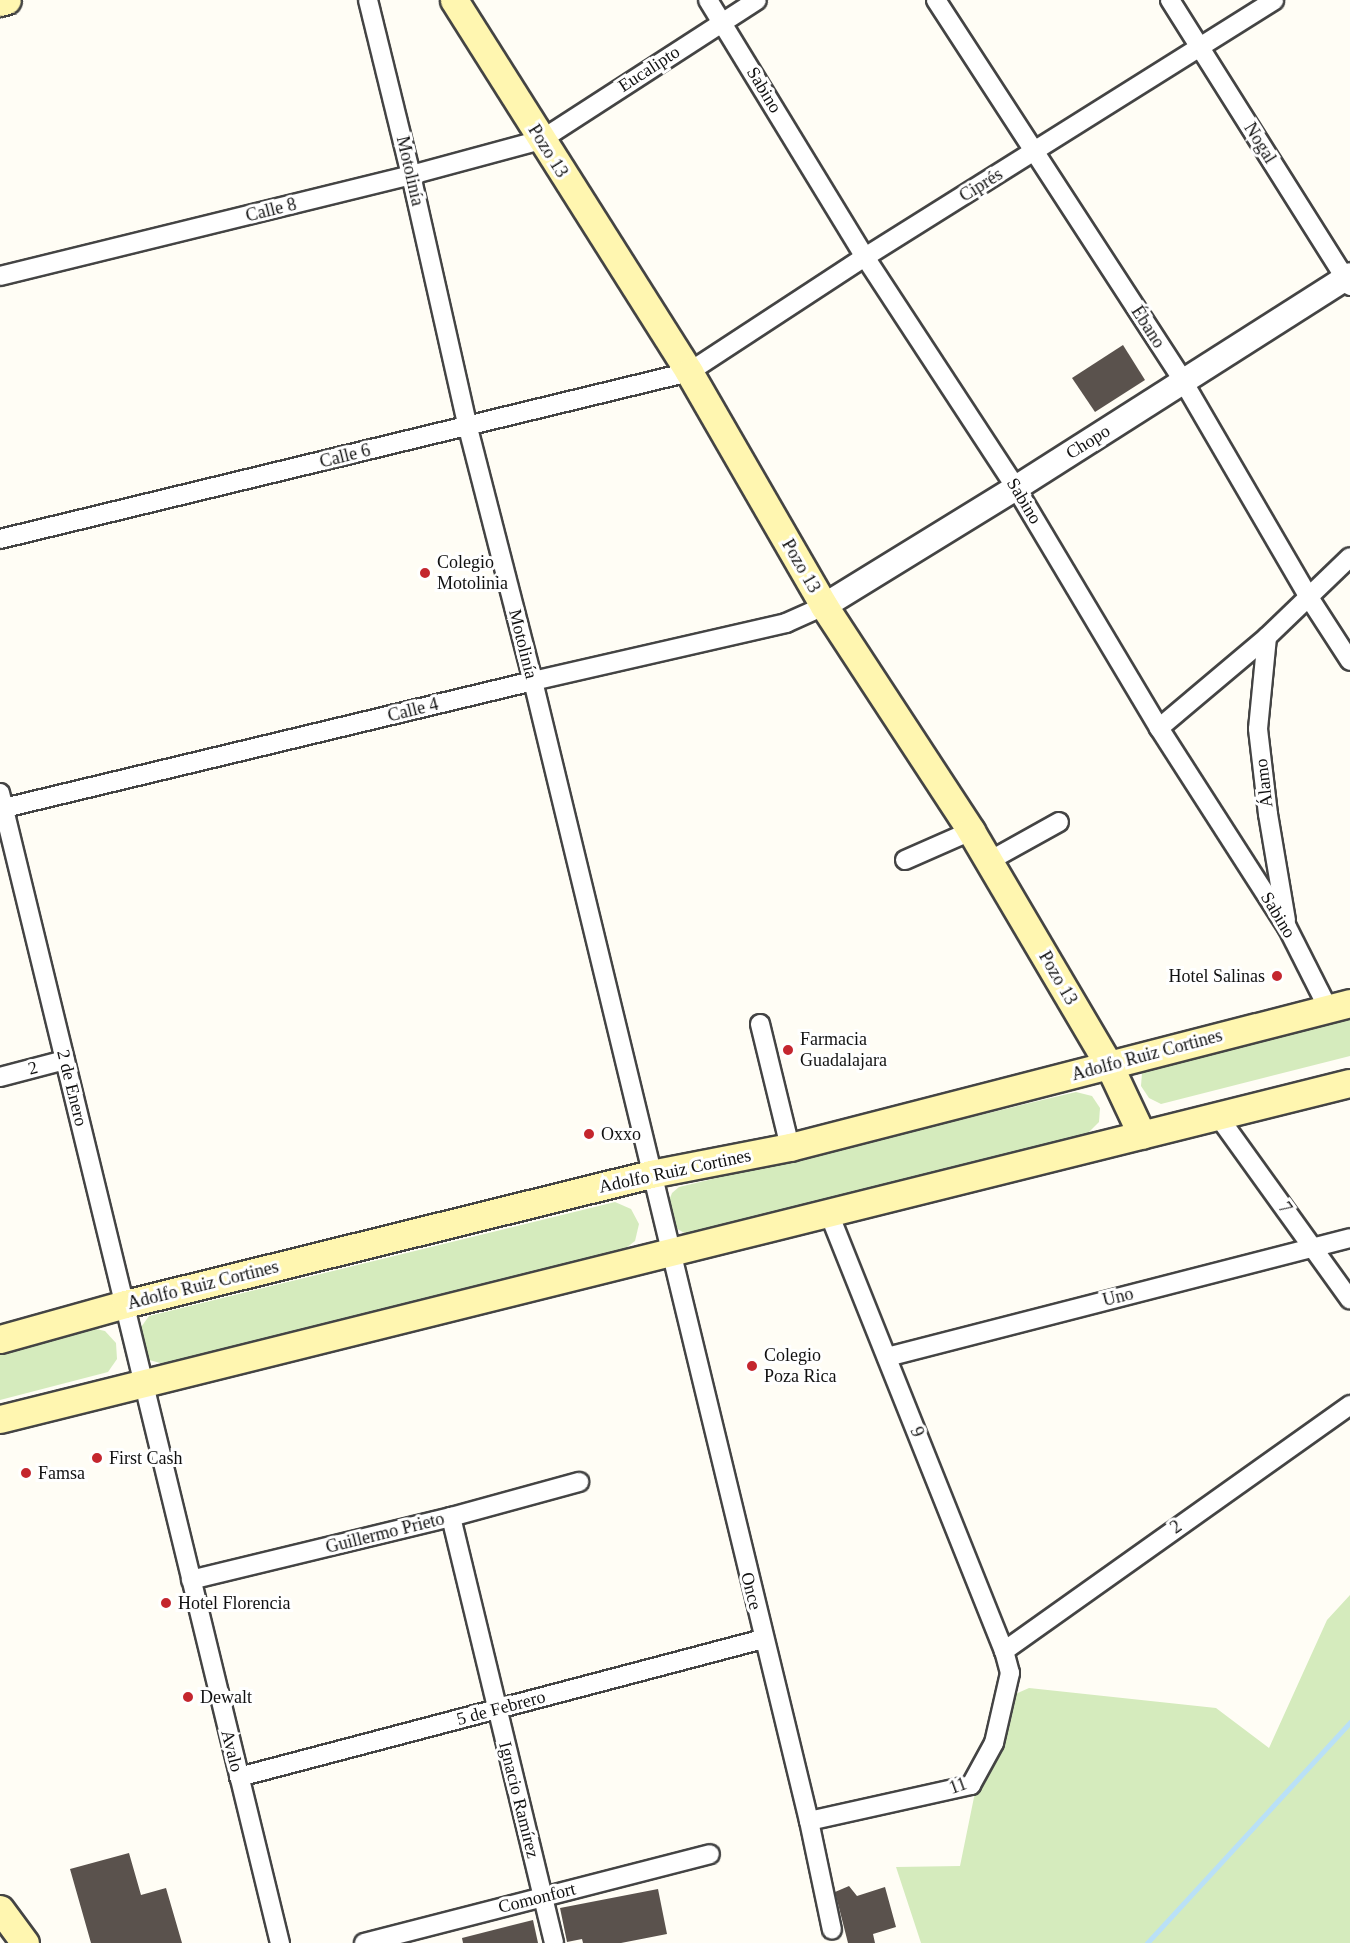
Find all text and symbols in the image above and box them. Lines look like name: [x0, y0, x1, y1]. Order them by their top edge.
street label: Eucalipto: [614, 41, 684, 97]
street label: Sabino: [742, 63, 786, 117]
street label: Nogal: [1239, 119, 1281, 167]
street label: Pozo 13: [523, 120, 573, 182]
street label: Motolinía: [391, 134, 429, 208]
street label: Ciprés: [955, 163, 1007, 207]
street label: Calle 8: [243, 193, 299, 227]
street label: Ébano: [1126, 302, 1170, 352]
street label: Chopo: [1062, 420, 1114, 464]
street label: Calle 6: [317, 439, 373, 473]
street label: Sabino: [1002, 474, 1046, 528]
street label: Pozo 13: [777, 535, 825, 597]
place label: Colegio Motolinia: [437, 552, 508, 594]
marker: Colegio Motolinia: [418, 566, 432, 580]
street label: Motolinía: [504, 607, 542, 681]
street label: Calle 4: [385, 693, 441, 727]
street label: Álamo: [1250, 757, 1278, 809]
street label: Sabino: [1256, 888, 1300, 942]
street label: Pozo 13: [1034, 947, 1082, 1009]
place label: Hotel Salinas: [1169, 965, 1265, 987]
marker: Hotel Salinas: [1270, 969, 1284, 983]
street label: Adolfo Ruiz Cortines: [1069, 1025, 1225, 1085]
place label: Farmacia Guadalajara: [800, 1029, 887, 1072]
marker: Farmacia Guadalajara: [781, 1043, 795, 1057]
street label: 2 de Enero: [52, 1048, 92, 1128]
street label: 2: [26, 1056, 40, 1080]
place label: Oxxo: [601, 1123, 641, 1145]
marker: Oxxo: [582, 1127, 596, 1141]
street label: Adolfo Ruiz Cortines: [597, 1144, 753, 1198]
street label: 7: [1274, 1198, 1296, 1218]
street label: Adolfo Ruiz Cortines: [125, 1256, 281, 1314]
street label: Uno: [1100, 1283, 1136, 1311]
place label: Colegio Poza Rica: [764, 1345, 836, 1388]
marker: Colegio Poza Rica: [745, 1359, 759, 1373]
street label: 9: [905, 1424, 929, 1440]
place label: First Cash: [109, 1447, 183, 1469]
marker: First Cash: [90, 1451, 104, 1465]
place label: Famsa: [38, 1462, 85, 1484]
marker: Famsa: [19, 1466, 33, 1480]
street label: Guillermo Prieto: [323, 1508, 447, 1558]
street label: 2: [1166, 1516, 1186, 1538]
street label: Once: [736, 1570, 766, 1612]
place label: Hotel Florencia: [178, 1592, 290, 1614]
marker: Hotel Florencia: [159, 1596, 173, 1610]
place label: Dewalt: [200, 1686, 252, 1708]
street label: 5 de Febrero: [454, 1686, 548, 1730]
marker: Dewalt: [181, 1690, 195, 1704]
street label: Avalo: [216, 1728, 248, 1774]
street label: Ignacio Ramírez: [494, 1739, 544, 1861]
street label: 11: [946, 1773, 970, 1799]
street label: Comonfort: [496, 1878, 578, 1918]

